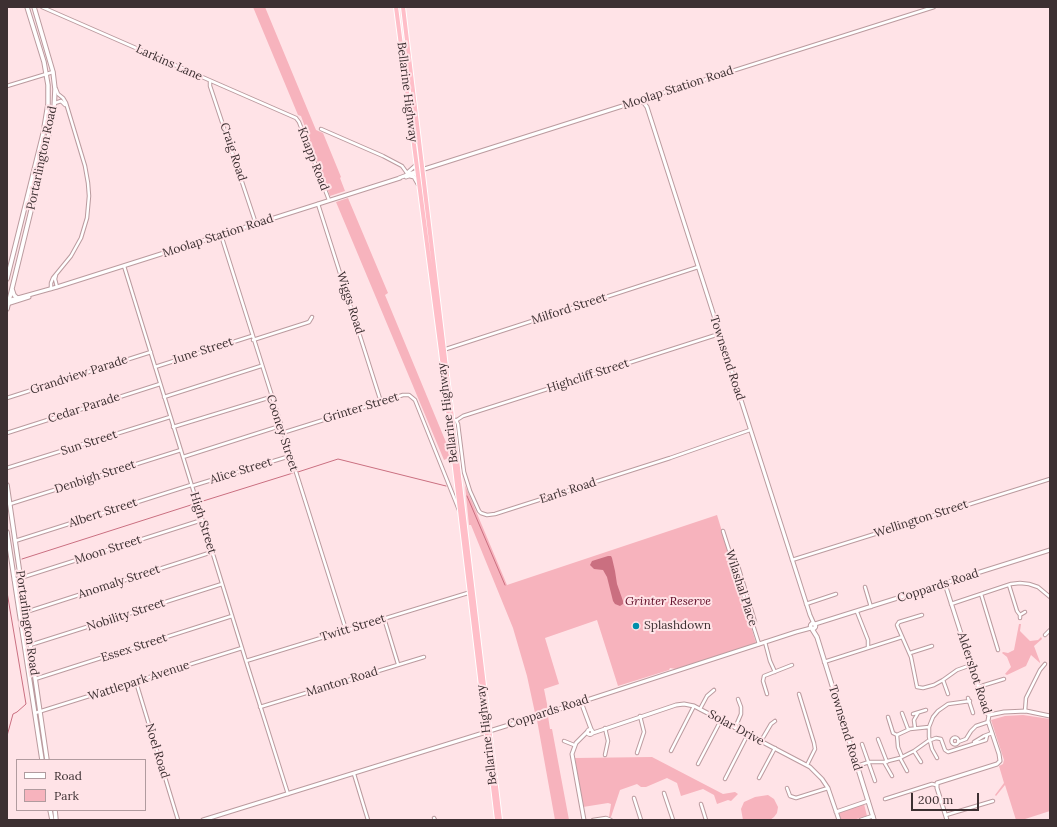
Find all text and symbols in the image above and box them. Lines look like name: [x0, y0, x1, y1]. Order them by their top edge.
street label: Bellarine Highway: [394, 41, 420, 143]
street label: Larkins Lane: [133, 42, 205, 84]
street label: Moolap Station Road: [621, 63, 735, 113]
street label: Portarlington Road: [24, 105, 60, 211]
street label: Craig Road: [217, 121, 249, 183]
street label: Knapp Road: [294, 125, 332, 193]
street label: Moolap Station Road: [161, 211, 275, 261]
street label: Wiggs Road: [333, 270, 367, 336]
street label: Milford Street: [530, 290, 608, 328]
street label: Townsend Road: [706, 314, 748, 402]
street label: June Street: [171, 334, 235, 368]
street label: Grandview Parade: [28, 352, 130, 398]
street label: Highcliff Street: [545, 356, 631, 396]
street label: Bellarine Highway: [435, 362, 461, 464]
street label: Cedar Parade: [46, 390, 122, 426]
street label: Grinter Street: [321, 390, 401, 426]
street label: Cooney Street: [263, 393, 301, 473]
street label: Sun Street: [59, 427, 119, 459]
street label: Alice Street: [208, 455, 274, 487]
street label: Denbigh Street: [53, 457, 137, 497]
street label: Earls Road: [538, 475, 598, 507]
street label: High Street: [187, 490, 219, 556]
street label: Albert Street: [67, 495, 139, 531]
street label: Wellington Street: [872, 497, 970, 541]
street label: Moon Street: [73, 532, 143, 568]
street label: Wilashal Place: [722, 548, 760, 628]
street label: Anomaly Street: [76, 562, 162, 602]
street label: Coppards Road: [895, 566, 981, 606]
street label: Portarlington Road: [12, 570, 42, 676]
park label: Grinter Reserve: [625, 595, 711, 609]
street label: Nobility Street: [85, 596, 167, 634]
street label: Twitt Street: [319, 611, 387, 645]
place label: Splashdown: [644, 619, 711, 633]
marker: Splashdown: [631, 621, 641, 631]
street label: Aldershot Road: [954, 630, 994, 716]
street label: Essex Street: [99, 631, 169, 665]
street label: Wattlepark Avenue: [87, 658, 191, 704]
street label: Manton Road: [304, 664, 380, 700]
street label: Bellarine Highway: [474, 684, 500, 786]
street label: Townsend Road: [825, 684, 865, 772]
street label: Coppards Road: [505, 692, 591, 732]
street label: Solar Drive: [705, 707, 767, 749]
street label: Noel Road: [142, 722, 172, 780]
legend: [16, 759, 146, 811]
text: Road: [54, 768, 82, 783]
scale bar: [913, 785, 981, 811]
text: Park: [54, 788, 79, 803]
text: 200 m: [918, 792, 953, 807]

